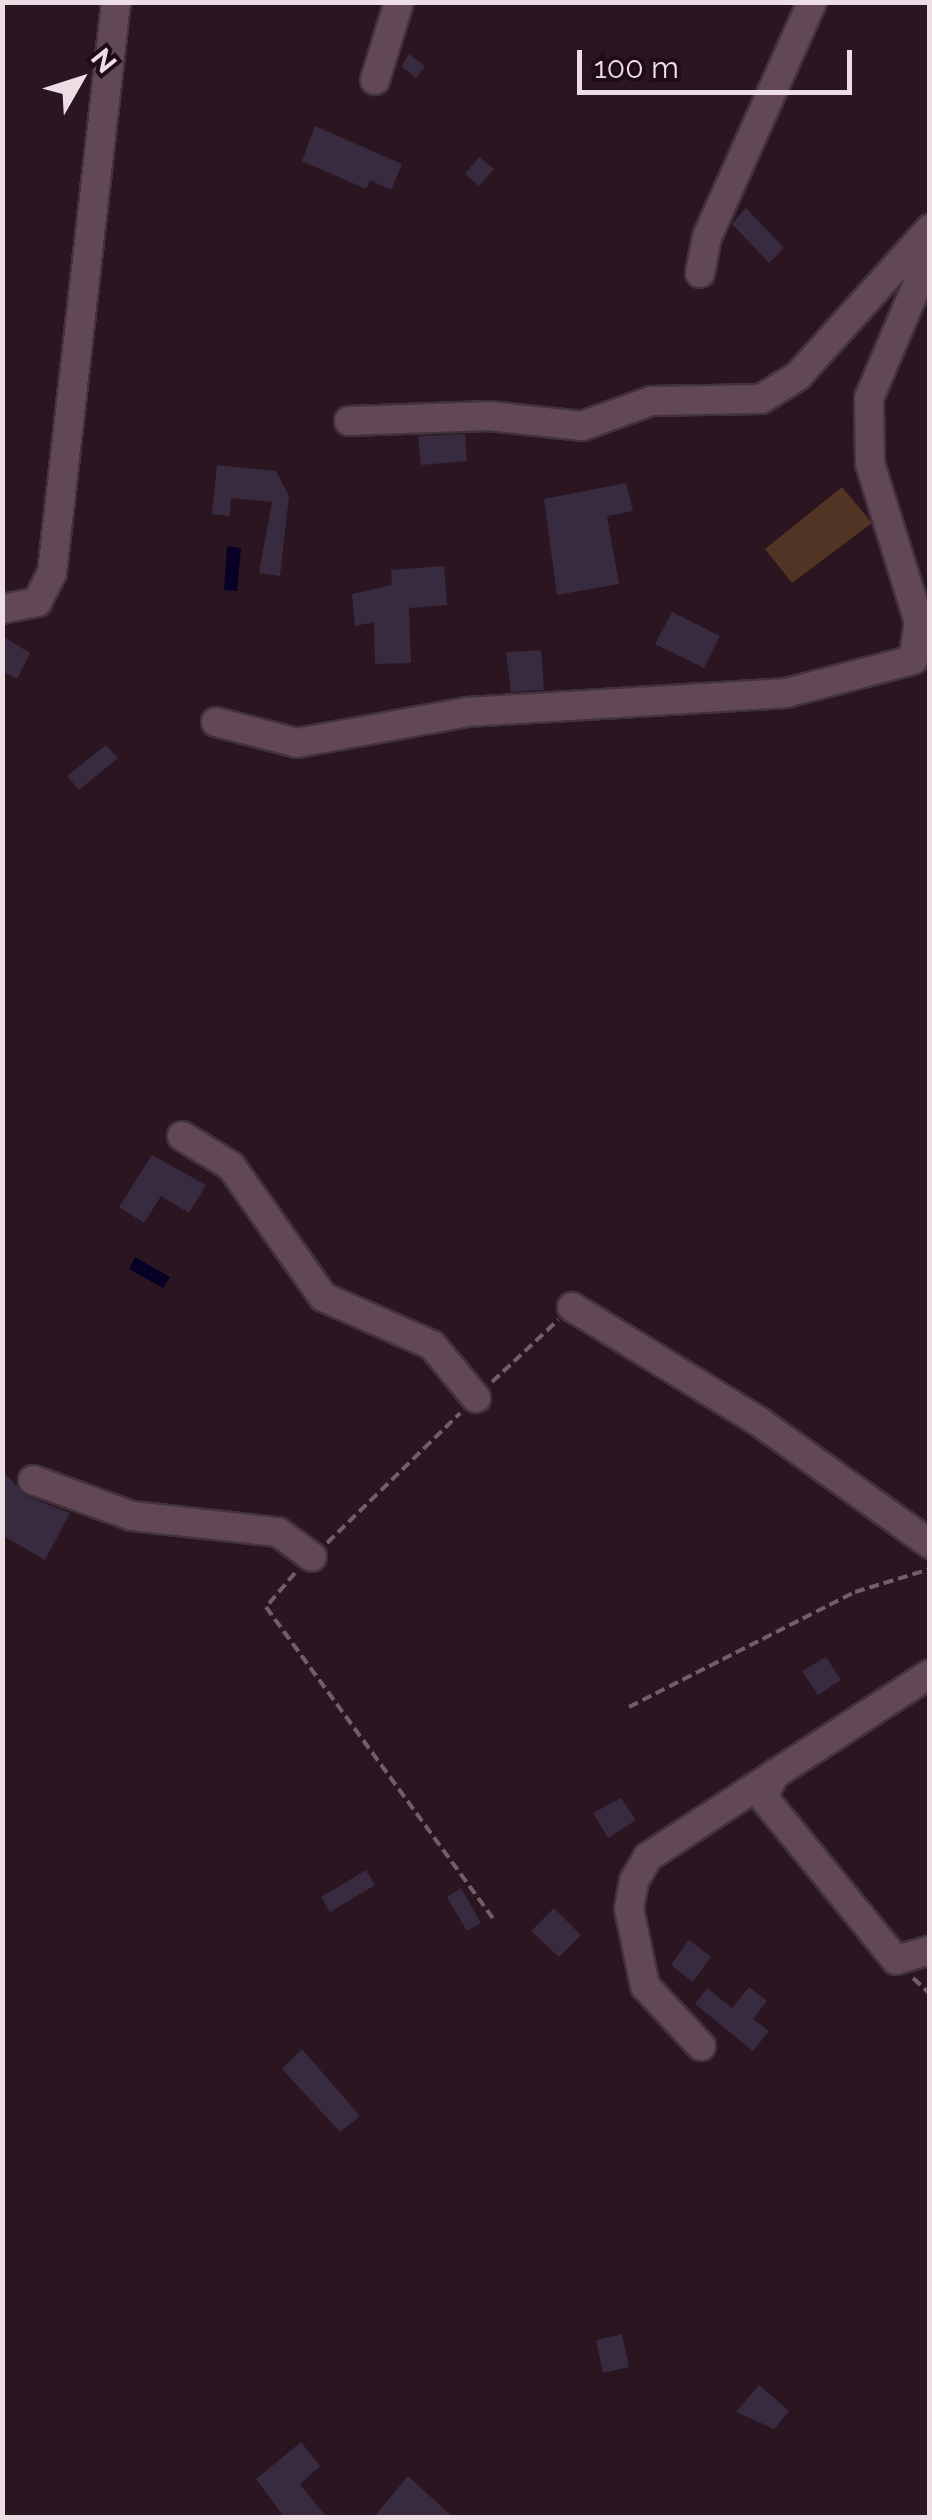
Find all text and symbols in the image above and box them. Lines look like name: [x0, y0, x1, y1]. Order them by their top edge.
north arrow: [30, 30, 130, 130]
scale bar: [582, 30, 857, 92]
text: N: [84, 42, 123, 79]
text: 100 m: [594, 50, 679, 85]

